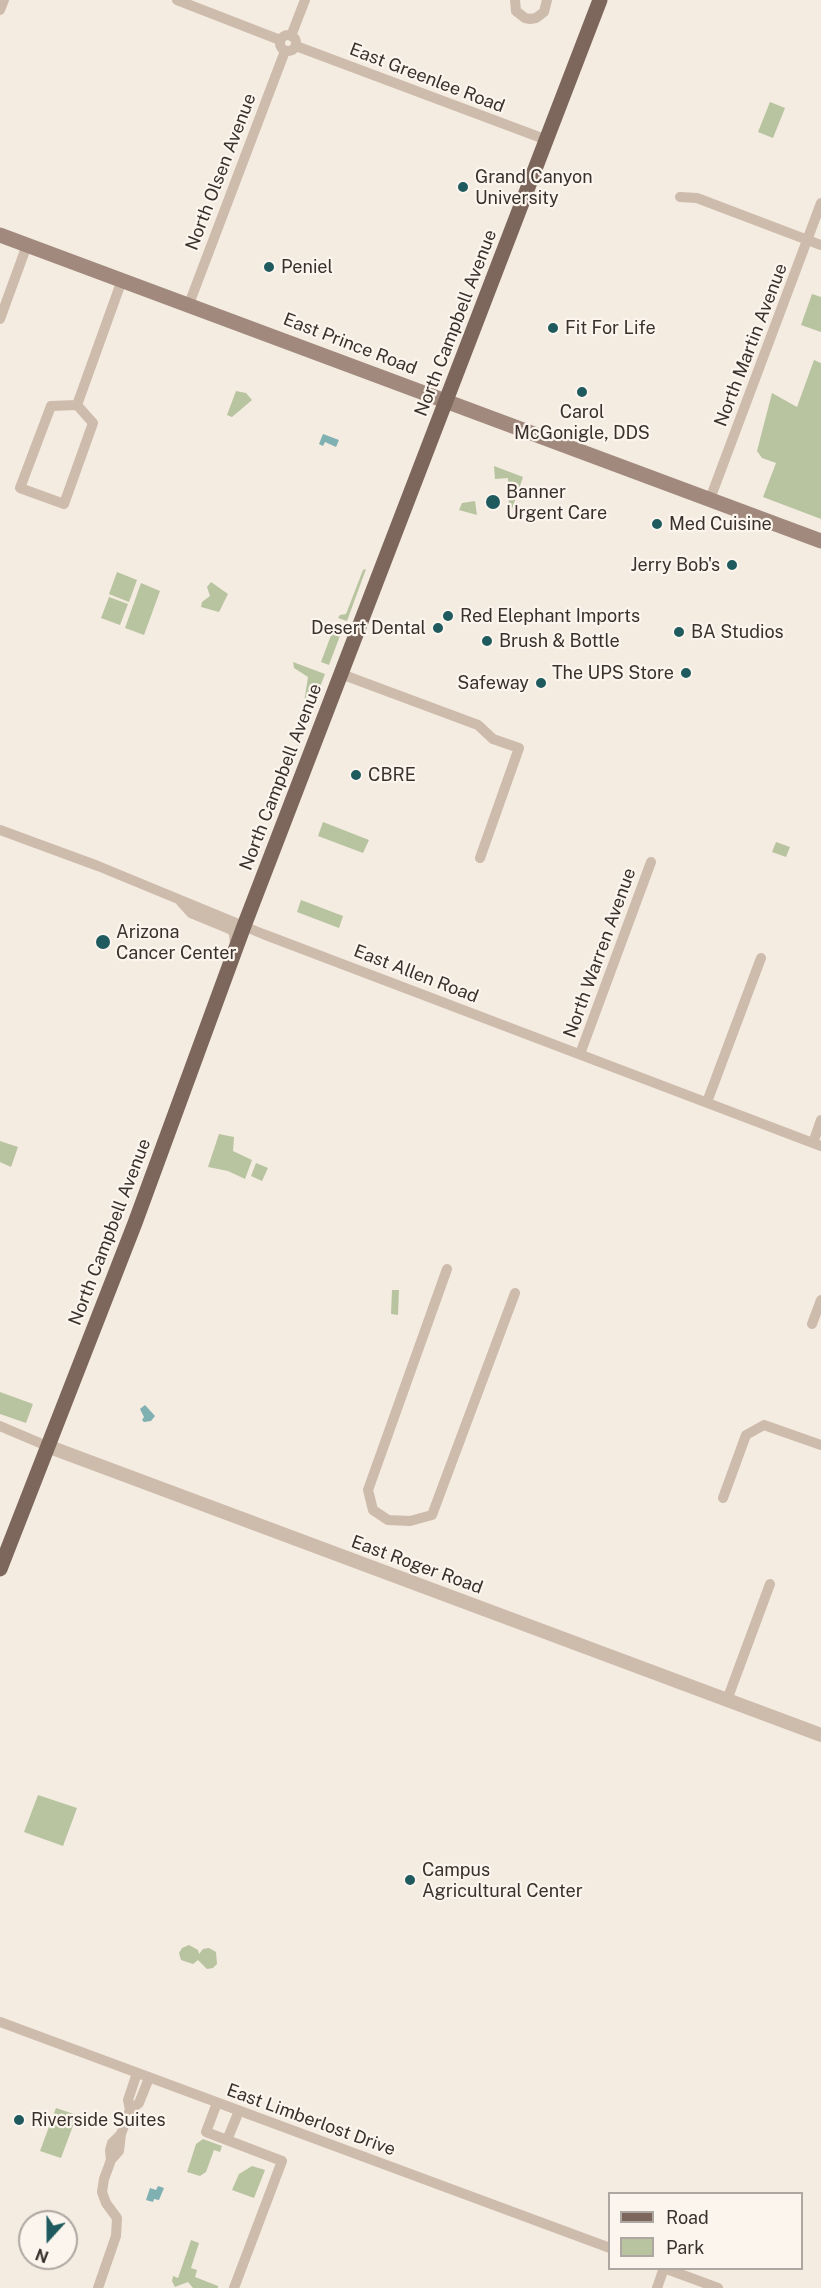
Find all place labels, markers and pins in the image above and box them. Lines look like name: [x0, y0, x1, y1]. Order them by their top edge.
place label: Grand Canyon University: [475, 166, 593, 208]
marker: Grand Canyon University: [456, 180, 470, 194]
place label: Peniel: [281, 256, 333, 278]
marker: Peniel: [262, 260, 276, 274]
place label: Fit For Life: [565, 317, 656, 339]
marker: Fit For Life: [546, 321, 560, 335]
marker: Carol McGonigle, DDS: [575, 385, 589, 399]
place label: Carol McGonigle, DDS: [514, 401, 650, 444]
place label: Banner Urgent Care: [506, 481, 607, 524]
marker: Banner Urgent Care: [484, 493, 502, 511]
place label: Med Cuisine: [669, 513, 772, 535]
marker: Med Cuisine: [650, 517, 664, 531]
place label: Jerry Bob's: [630, 554, 720, 576]
marker: Jerry Bob's: [725, 558, 739, 572]
place label: Red Elephant Imports: [460, 605, 640, 627]
marker: Red Elephant Imports: [441, 609, 455, 623]
place label: Desert Dental: [311, 617, 426, 639]
marker: Desert Dental: [431, 621, 445, 635]
place label: BA Studios: [691, 621, 784, 643]
marker: BA Studios: [672, 625, 686, 639]
place label: Brush & Bottle: [499, 630, 620, 652]
marker: Brush & Bottle: [480, 634, 494, 648]
place label: The UPS Store: [552, 662, 674, 684]
marker: The UPS Store: [679, 666, 693, 680]
place label: Safeway: [457, 672, 529, 694]
marker: Safeway: [534, 676, 548, 690]
place label: CBRE: [368, 764, 416, 786]
marker: CBRE: [349, 768, 363, 782]
place label: Arizona Cancer Center: [116, 921, 236, 964]
marker: Arizona Cancer Center: [94, 933, 112, 951]
place label: Campus Agricultural Center: [422, 1859, 583, 1902]
marker: Campus Agricultural Center: [403, 1873, 417, 1887]
place label: Riverside Suites: [31, 2109, 166, 2131]
marker: Riverside Suites: [12, 2113, 26, 2127]

